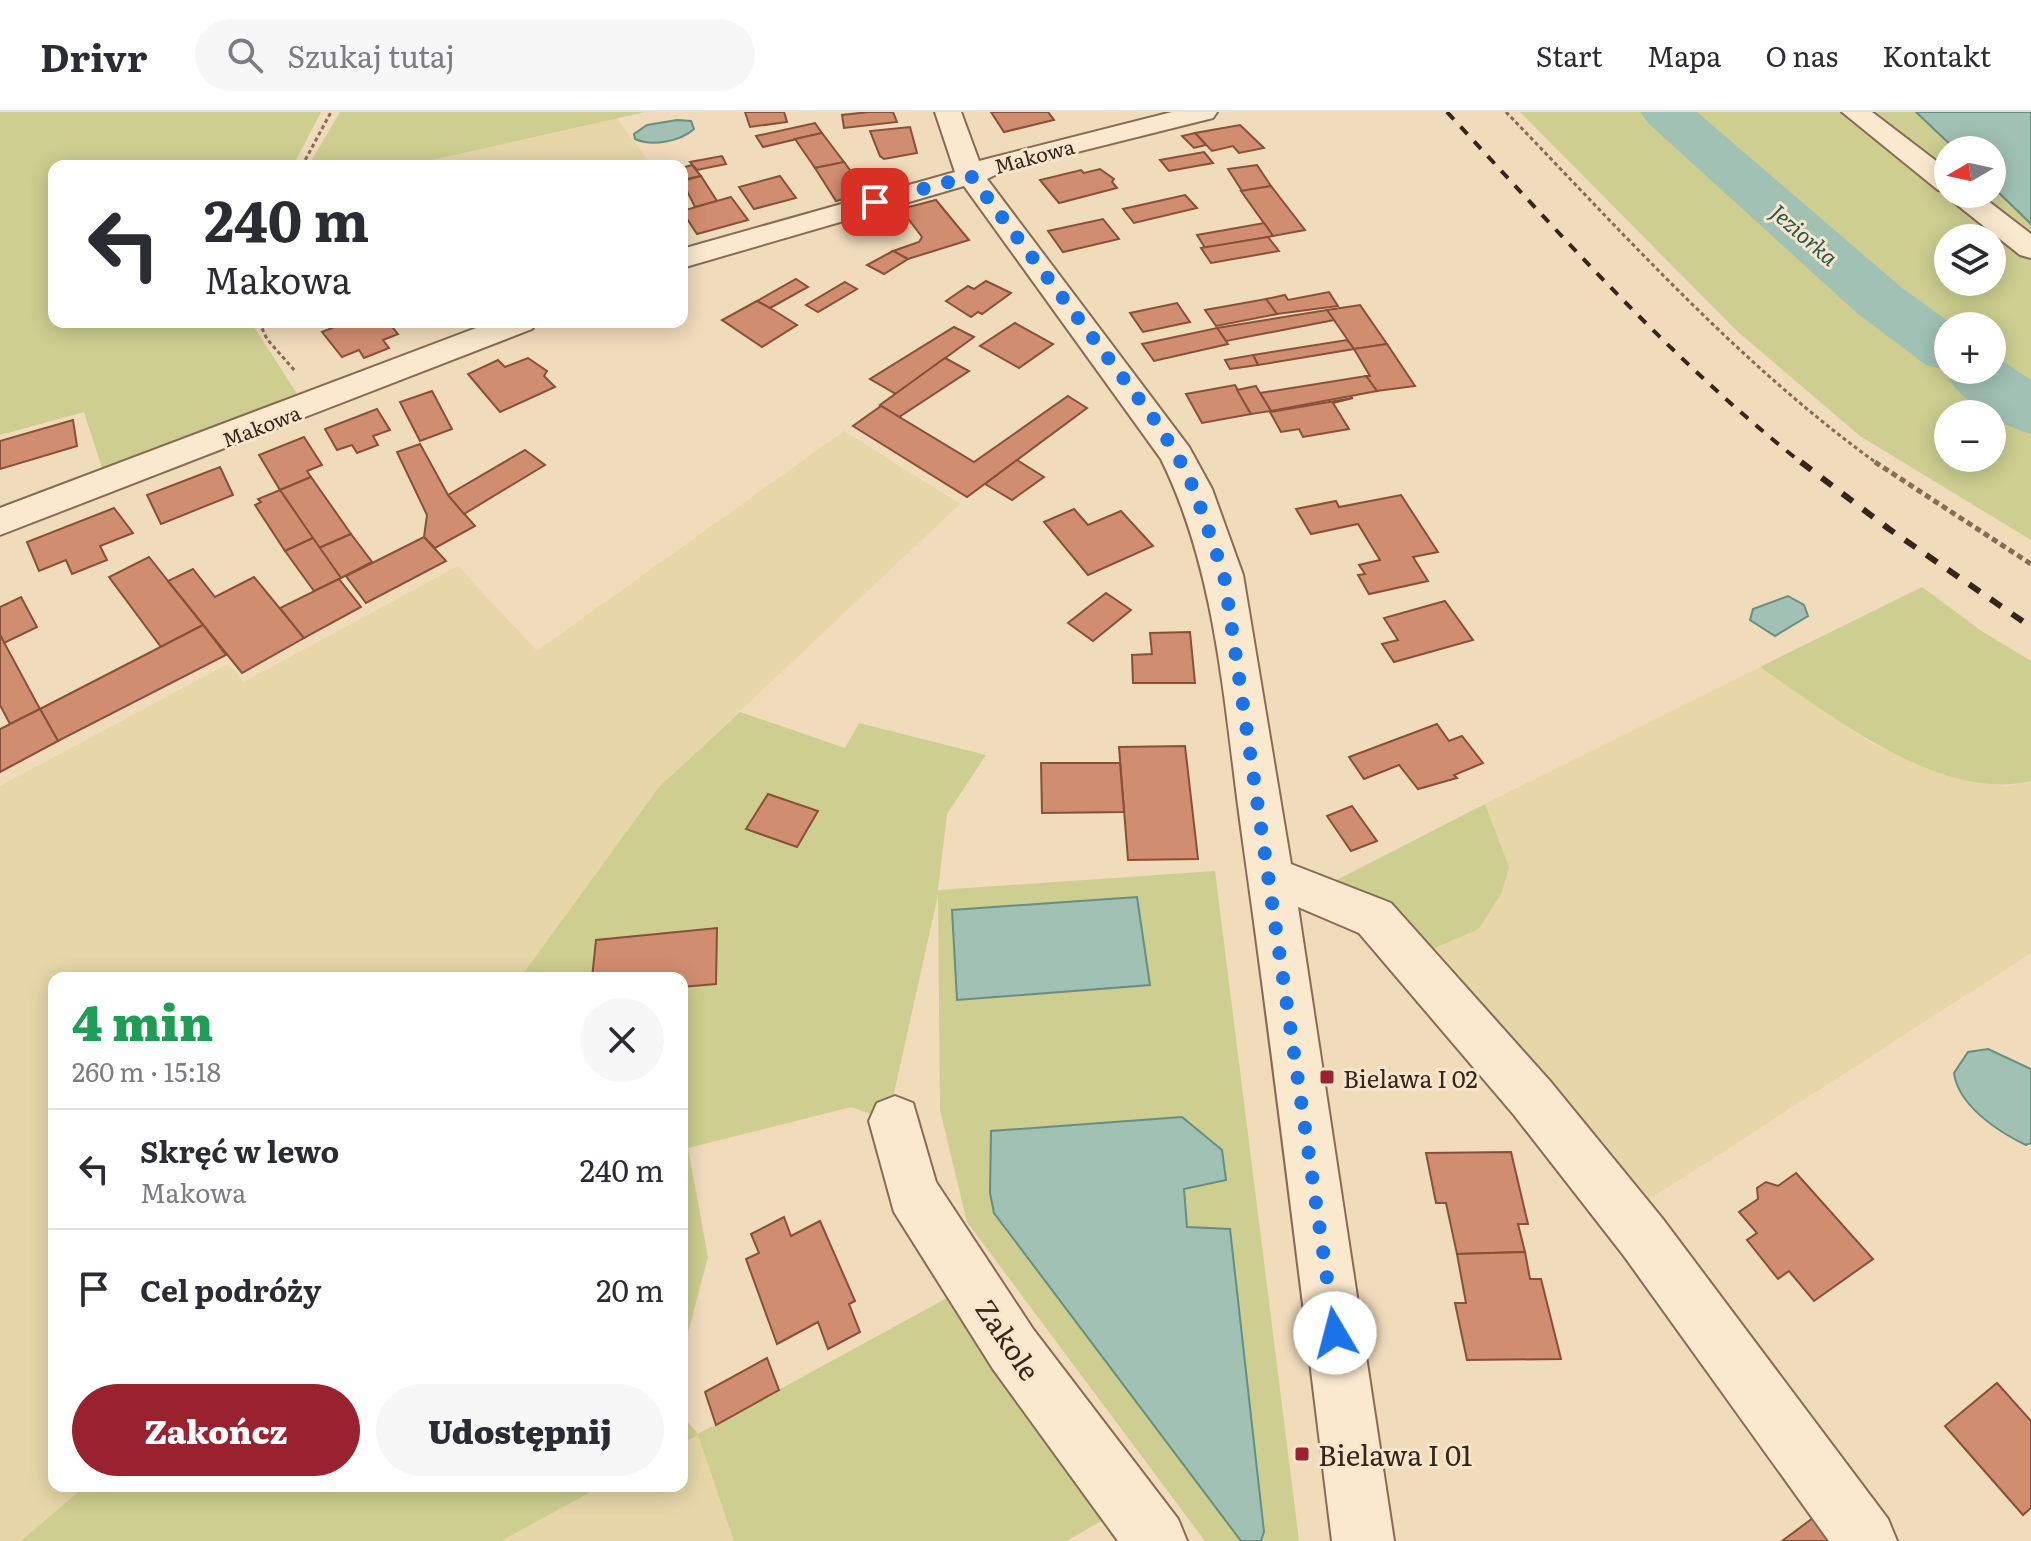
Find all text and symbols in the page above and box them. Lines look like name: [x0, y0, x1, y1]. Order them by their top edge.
search box: [195, 19, 755, 91]
text: Drivr: [40, 27, 147, 84]
icon: search: [223, 33, 267, 77]
text: Szukaj tutaj: [287, 33, 455, 77]
text: Start: [1536, 34, 1603, 76]
text: Mapa: [1647, 34, 1721, 76]
text: O nas: [1765, 34, 1838, 76]
text: Kontakt: [1882, 34, 1991, 76]
street label: Makowa: [991, 130, 1078, 180]
north arrow: [1934, 136, 2006, 208]
map controls: [1934, 136, 2006, 472]
pin: [841, 168, 909, 236]
text: 240 m: [204, 176, 369, 259]
icon: arrive: [853, 180, 897, 224]
icon: left: [72, 192, 176, 296]
water label: Jeziorka: [1764, 195, 1846, 273]
button: layers: [1934, 224, 2006, 296]
text: Makowa: [204, 252, 351, 305]
button: +: [1934, 312, 2006, 384]
street label: Makowa: [217, 396, 305, 454]
button: −: [1934, 400, 2006, 472]
text: 4 min: [72, 985, 213, 1056]
button: close: [580, 998, 664, 1082]
text: 260 m · 15:18: [72, 1051, 221, 1090]
place label: Bielawa I 02: [1343, 1060, 1478, 1095]
marker: Bielawa I 02: [1318, 1068, 1336, 1086]
text: Skręć w lewo: [140, 1128, 339, 1172]
icon: left: [72, 1147, 116, 1191]
text: 240 m: [580, 1147, 664, 1191]
text: Makowa: [140, 1172, 246, 1211]
icon: arrive: [72, 1267, 116, 1311]
text: Cel podróży: [140, 1267, 321, 1311]
text: 20 m: [596, 1267, 664, 1311]
street label: Zakole: [966, 1290, 1052, 1388]
position arrow: [1293, 1291, 1377, 1375]
button: Zakończ: [72, 1384, 360, 1476]
button: Udostępnij: [376, 1384, 664, 1476]
place label: Bielawa I 01: [1318, 1433, 1472, 1475]
marker: Bielawa I 01: [1293, 1445, 1311, 1463]

